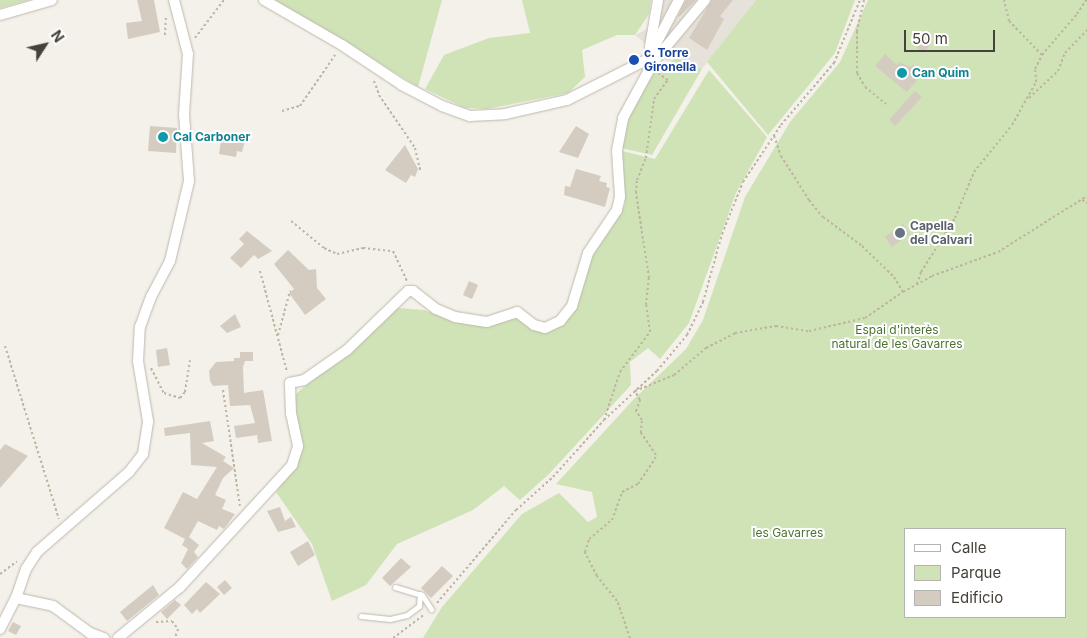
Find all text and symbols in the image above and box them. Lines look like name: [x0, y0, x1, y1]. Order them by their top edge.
north arrow: [20, 20, 70, 70]
scale bar: [907, 20, 998, 52]
text: N: [48, 27, 68, 45]
text: 50 m: [912, 29, 948, 48]
place label: c. Torre Gironella: [644, 46, 696, 74]
marker: c. Torre Gironella: [628, 54, 640, 66]
place label: Can Quim: [912, 66, 969, 80]
marker: Can Quim: [896, 67, 908, 79]
place label: Cal Carboner: [173, 130, 250, 144]
marker: Cal Carboner: [157, 131, 169, 143]
place label: Capella del Calvari: [910, 219, 972, 247]
marker: Capella del Calvari: [894, 227, 906, 239]
park label: Espai d'interès natural de les Gavarres: [831, 323, 963, 351]
park label: les Gavarres: [753, 526, 823, 540]
legend: [904, 528, 1067, 618]
text: Calle: [951, 538, 986, 557]
text: Parque: [951, 563, 1001, 582]
text: Edificio: [951, 588, 1003, 607]

